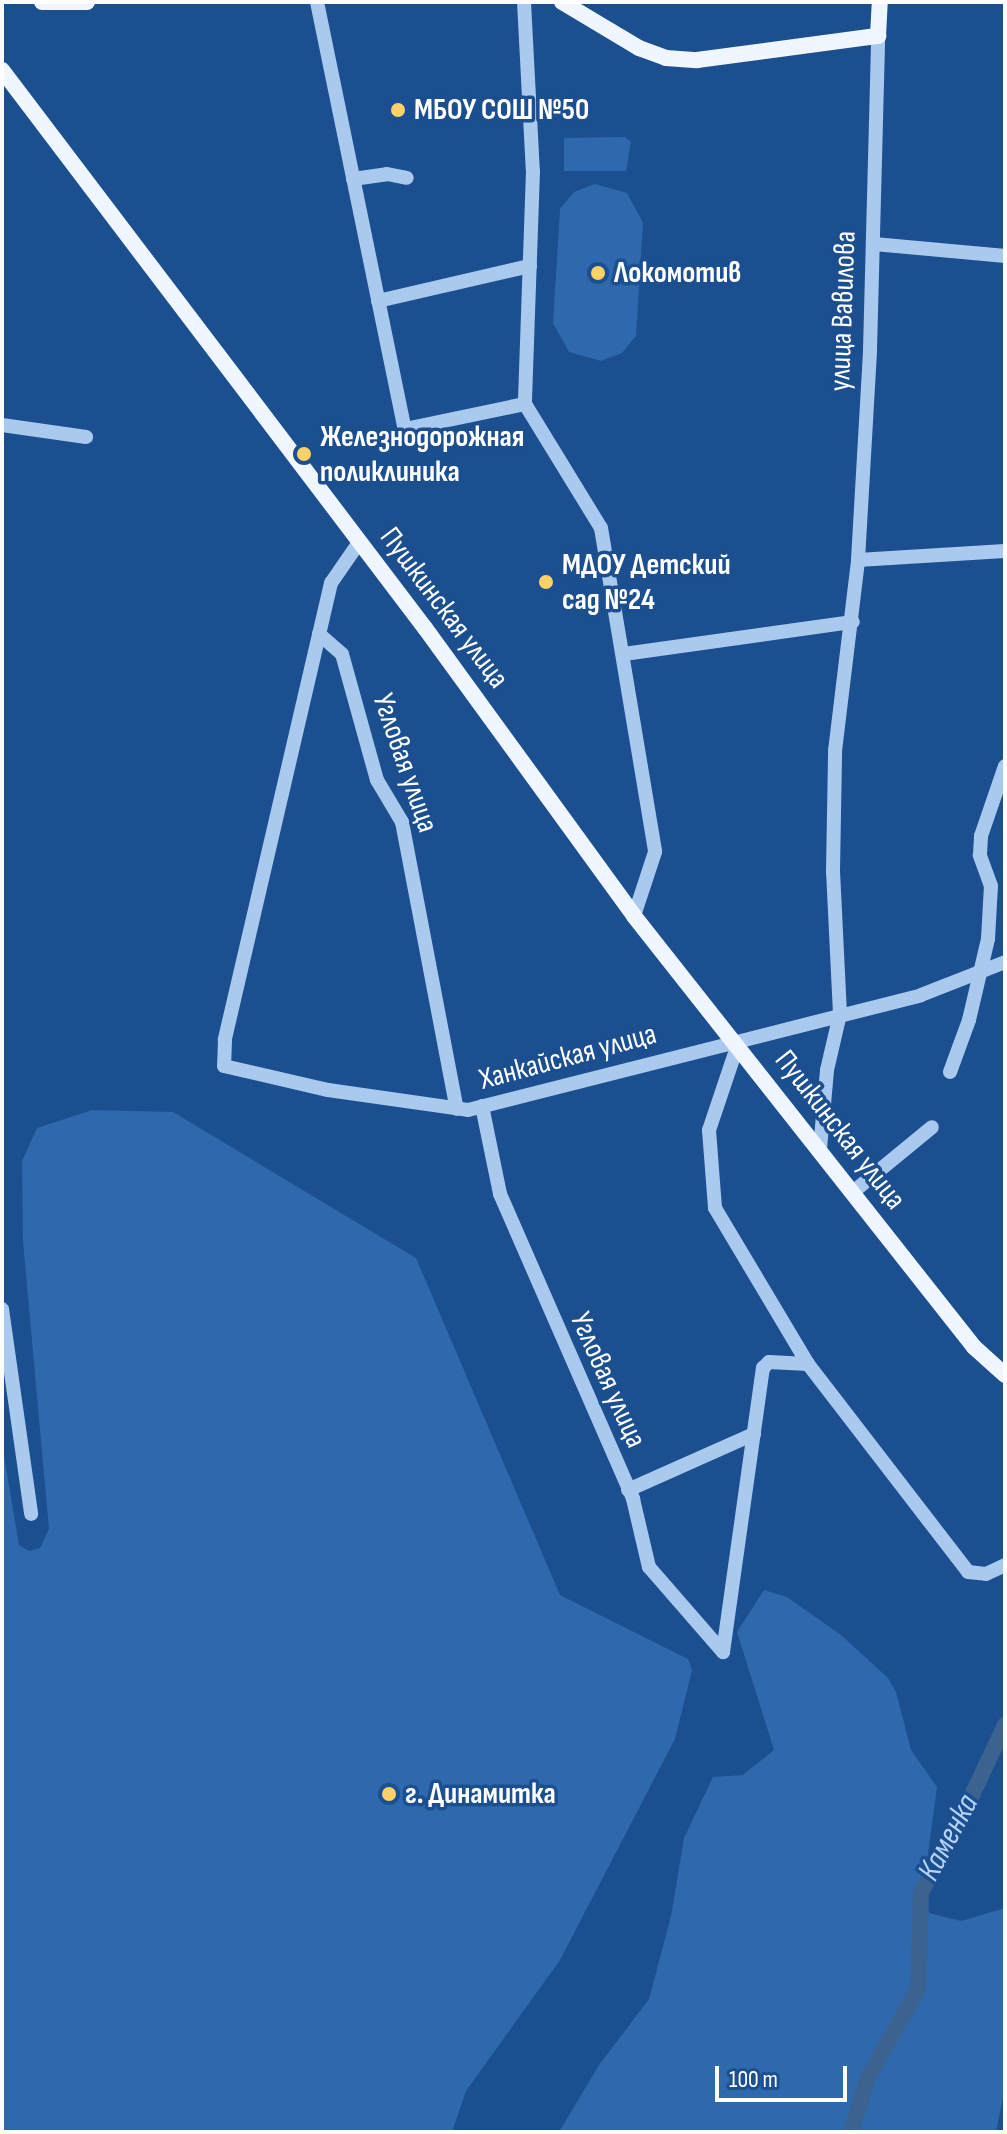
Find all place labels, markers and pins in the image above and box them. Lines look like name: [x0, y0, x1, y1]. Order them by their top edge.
place label: МБОУ СОШ №50: [414, 92, 589, 128]
marker: МБОУ СОШ №50: [389, 101, 407, 119]
place label: Локомотив: [614, 255, 741, 291]
marker: Локомотив: [589, 264, 607, 282]
place label: Железнодорожная поликлиника: [320, 419, 524, 490]
marker: Железнодорожная поликлиника: [295, 445, 313, 463]
place label: МДОУ Детский сад №24: [562, 547, 731, 618]
marker: МДОУ Детский сад №24: [537, 573, 555, 591]
place label: г. Динамитка: [405, 1776, 556, 1812]
marker: г. Динамитка: [380, 1785, 398, 1803]

